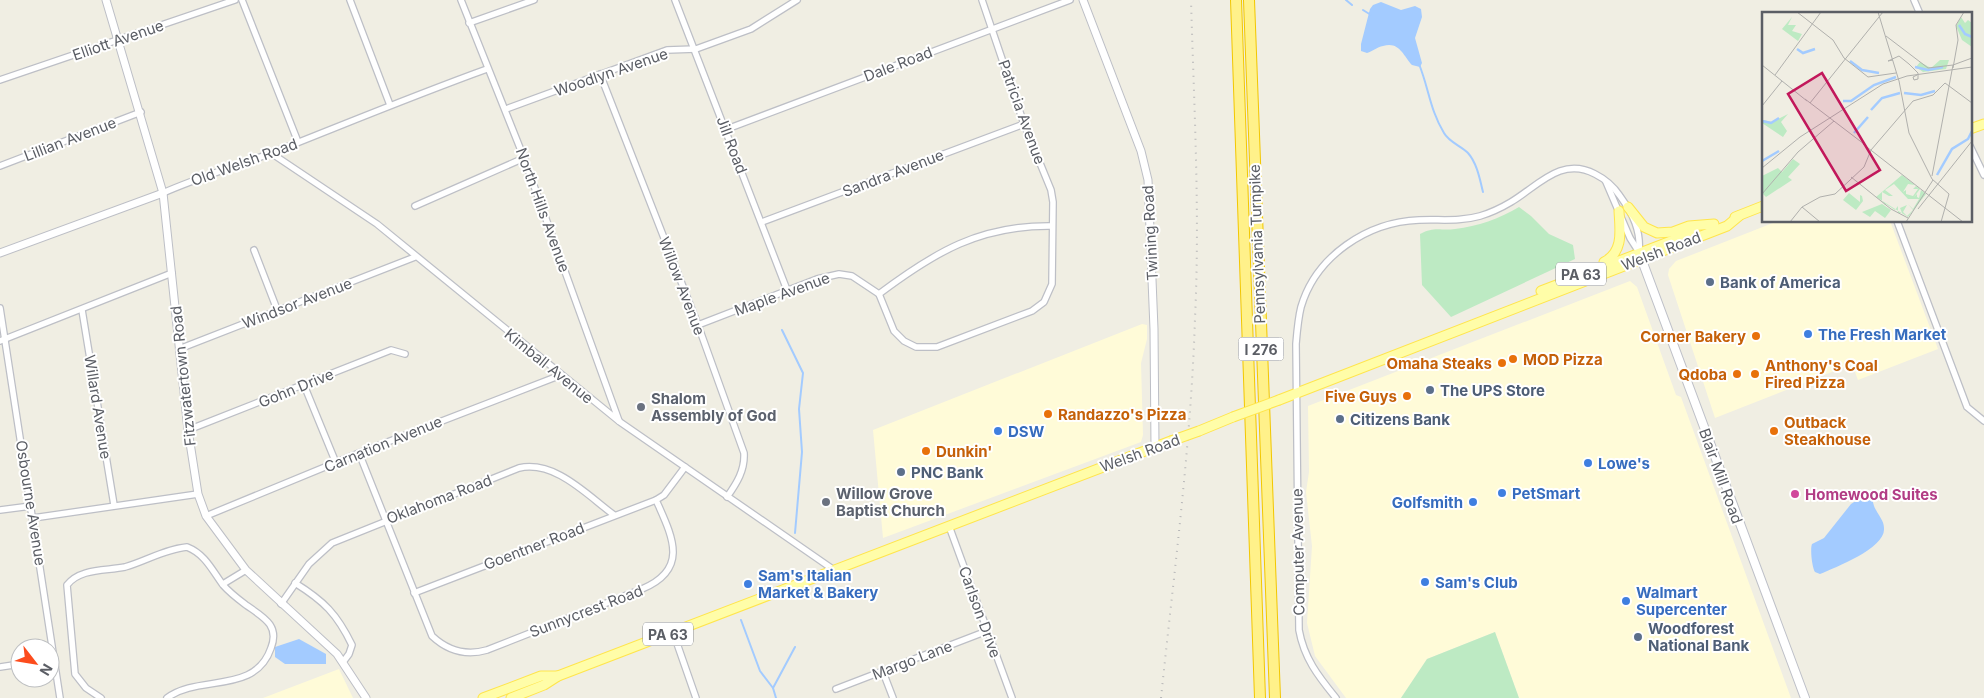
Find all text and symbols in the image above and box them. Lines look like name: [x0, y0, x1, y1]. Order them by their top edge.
inset map: [1762, 12, 1972, 222]
street label: Elliott Avenue: [70, 16, 166, 64]
street label: Dale Road: [861, 42, 935, 86]
street label: Woodlyn Avenue: [552, 44, 670, 100]
street label: Patricia Avenue: [994, 57, 1050, 167]
street label: Lillian Avenue: [21, 113, 119, 165]
street label: Jill Road: [712, 114, 752, 176]
street label: Old Welsh Road: [188, 134, 300, 190]
street label: North Hills Avenue: [512, 145, 574, 275]
street label: Sandra Avenue: [840, 145, 946, 201]
street label: Pennsylvania Turnpike: [1245, 164, 1269, 324]
street label: Twining Road: [1138, 185, 1162, 281]
street label: Welsh Road: [1619, 227, 1703, 275]
street label: Willow Avenue: [655, 234, 709, 338]
road number: PA 63: [1556, 262, 1606, 286]
street label: Maple Avenue: [732, 268, 832, 320]
street label: Windsor Avenue: [239, 273, 355, 333]
place label: Bank of America: [1720, 273, 1841, 292]
marker: Bank of America: [1704, 276, 1716, 288]
street label: Fitzwatertown Road: [166, 305, 200, 447]
street label: Kimball Avenue: [501, 324, 597, 408]
place label: The Fresh Market: [1818, 325, 1947, 344]
place label: Corner Bakery: [1640, 327, 1746, 346]
marker: The Fresh Market: [1802, 328, 1814, 340]
marker: Corner Bakery: [1750, 330, 1762, 342]
road number: I 276: [1238, 338, 1284, 360]
place label: MOD Pizza: [1523, 350, 1603, 369]
street label: Willard Avenue: [80, 353, 116, 461]
marker: MOD Pizza: [1507, 353, 1519, 365]
place label: Omaha Steaks: [1386, 354, 1492, 373]
place label: Anthony's Coal Fired Pizza: [1765, 356, 1878, 392]
marker: Omaha Steaks: [1496, 357, 1508, 369]
street label: Gohn Drive: [256, 364, 336, 412]
place label: Qdoba: [1678, 365, 1727, 384]
marker: Qdoba: [1731, 368, 1743, 380]
marker: Anthony's Coal Fired Pizza: [1749, 368, 1761, 380]
place label: The UPS Store: [1440, 381, 1545, 400]
marker: The UPS Store: [1424, 384, 1436, 396]
place label: Five Guys: [1325, 387, 1397, 406]
place label: Shalom Assembly of God: [651, 389, 776, 425]
marker: Five Guys: [1401, 390, 1413, 402]
marker: Shalom Assembly of God: [635, 401, 647, 413]
place label: Randazzo's Pizza: [1058, 405, 1186, 424]
marker: Randazzo's Pizza: [1042, 408, 1054, 420]
place label: Citizens Bank: [1350, 410, 1450, 429]
street label: Carnation Avenue: [321, 412, 445, 476]
marker: Citizens Bank: [1334, 413, 1346, 425]
place label: Outback Steakhouse: [1784, 413, 1871, 449]
place label: DSW: [1008, 422, 1045, 441]
marker: DSW: [992, 425, 1004, 437]
marker: Outback Steakhouse: [1768, 425, 1780, 437]
street label: Blair Mill Road: [1695, 426, 1747, 526]
street label: Welsh Road: [1097, 430, 1183, 476]
street label: Osbourne Avenue: [12, 439, 50, 567]
place label: Dunkin': [936, 442, 992, 461]
marker: Dunkin': [920, 445, 932, 457]
place label: Lowe's: [1598, 454, 1650, 473]
marker: Lowe's: [1582, 457, 1594, 469]
place label: PNC Bank: [911, 463, 984, 482]
marker: PNC Bank: [895, 466, 907, 478]
street label: Oklahoma Road: [384, 470, 494, 528]
place label: Willow Grove Baptist Church: [836, 484, 945, 520]
place label: PetSmart: [1512, 484, 1581, 503]
place label: Homewood Suites: [1805, 485, 1938, 504]
marker: PetSmart: [1496, 487, 1508, 499]
street label: Computer Avenue: [1287, 488, 1309, 616]
marker: Homewood Suites: [1789, 488, 1801, 500]
place label: Golfsmith: [1392, 493, 1463, 512]
marker: Willow Grove Baptist Church: [820, 496, 832, 508]
marker: Golfsmith: [1467, 496, 1479, 508]
street label: Goentner Road: [481, 518, 587, 574]
street label: Carlson Drive: [955, 564, 1005, 660]
place label: Sam's Italian Market & Bakery: [758, 566, 878, 602]
place label: Sam's Club: [1435, 573, 1518, 592]
marker: Sam's Club: [1419, 576, 1431, 588]
marker: Sam's Italian Market & Bakery: [742, 578, 754, 590]
street label: Sunnycrest Road: [527, 581, 645, 641]
place label: Walmart Supercenter: [1636, 583, 1727, 619]
marker: Walmart Supercenter: [1620, 595, 1632, 607]
place label: Woodforest National Bank: [1648, 619, 1750, 655]
road number: PA 63: [643, 622, 693, 646]
marker: Woodforest National Bank: [1632, 631, 1644, 643]
street label: Margo Lane: [869, 636, 955, 684]
north arrow: [10, 638, 60, 688]
text: N: [37, 661, 57, 679]

